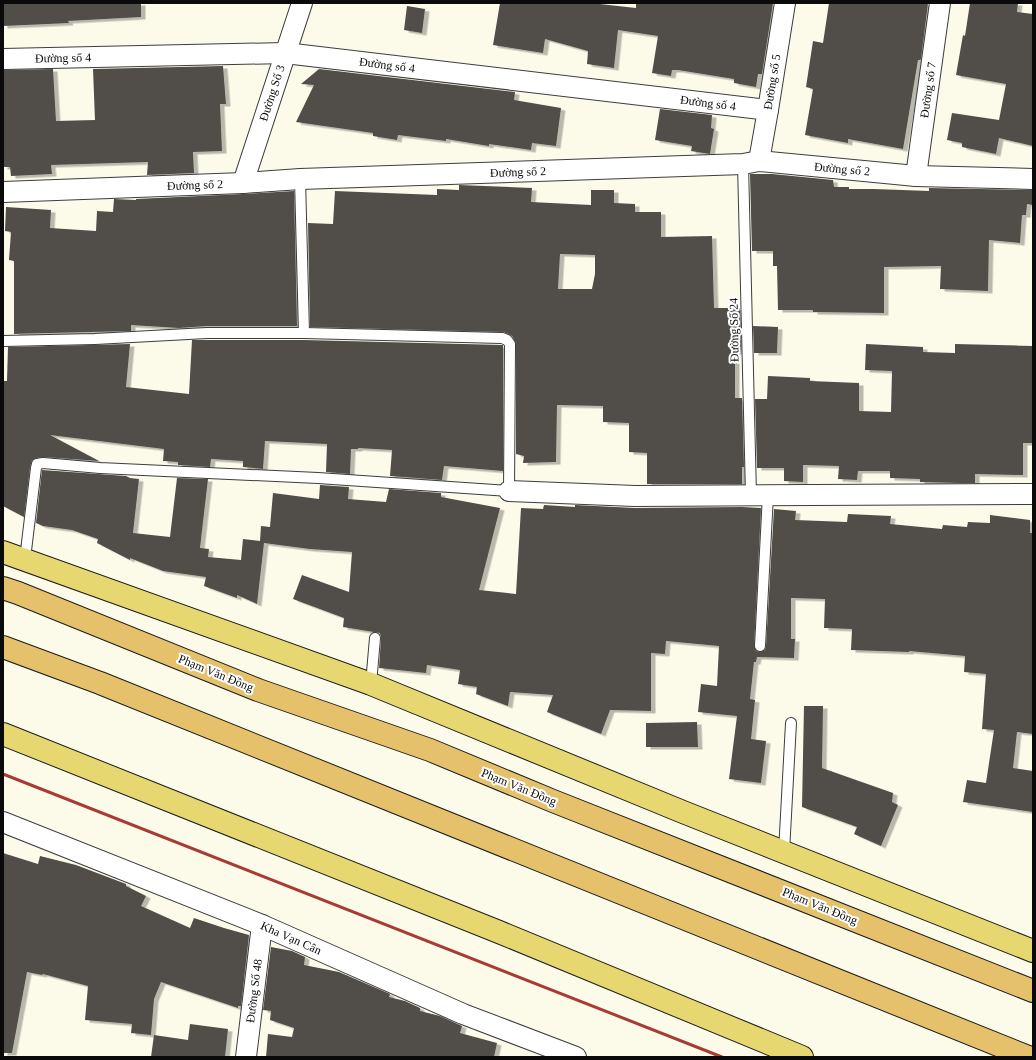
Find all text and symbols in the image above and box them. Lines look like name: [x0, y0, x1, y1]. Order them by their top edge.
street label: Đường số 4: [35, 51, 91, 65]
street label: Đường số 5: [761, 53, 783, 111]
street label: Đường số 4: [358, 55, 416, 75]
street label: Đường số 7: [917, 61, 939, 119]
street label: Đường Số 3: [256, 63, 288, 123]
street label: Đường số 4: [679, 93, 737, 113]
street label: Đường số 2: [813, 160, 871, 178]
street label: Đường số 2: [490, 164, 546, 180]
street label: Đường số 2: [167, 177, 223, 193]
street label: Đường Số 24: [726, 298, 742, 362]
street label: Phạm Văn Đồng: [176, 652, 256, 694]
street label: Phạm Văn Đồng: [479, 766, 559, 808]
street label: Phạm Văn Đồng: [780, 885, 860, 927]
street label: Kha Vạn Cân: [258, 918, 324, 958]
street label: Đường Số 48: [243, 958, 265, 1024]

